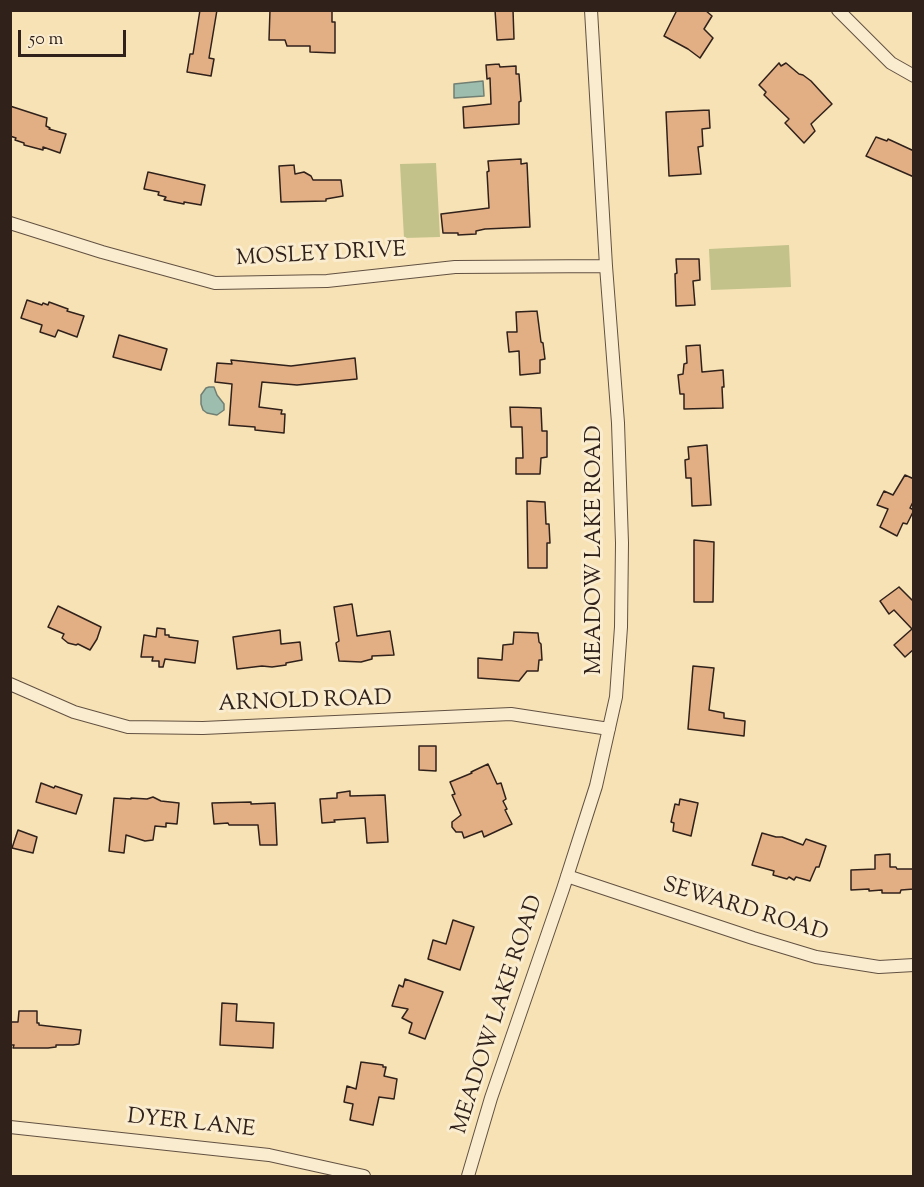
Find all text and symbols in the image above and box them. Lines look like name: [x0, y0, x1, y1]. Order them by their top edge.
scale bar: [21, 18, 129, 56]
text: 50 m: [29, 27, 63, 53]
street label: MOSLEY DRIVE: [235, 238, 407, 274]
street label: MEADOW LAKE ROAD: [583, 425, 609, 675]
street label: ARNOLD ROAD: [218, 687, 392, 719]
street label: SEWARD ROAD: [659, 873, 831, 949]
street label: MEADOW LAKE ROAD: [448, 892, 550, 1138]
street label: DYER LANE: [126, 1105, 256, 1145]

